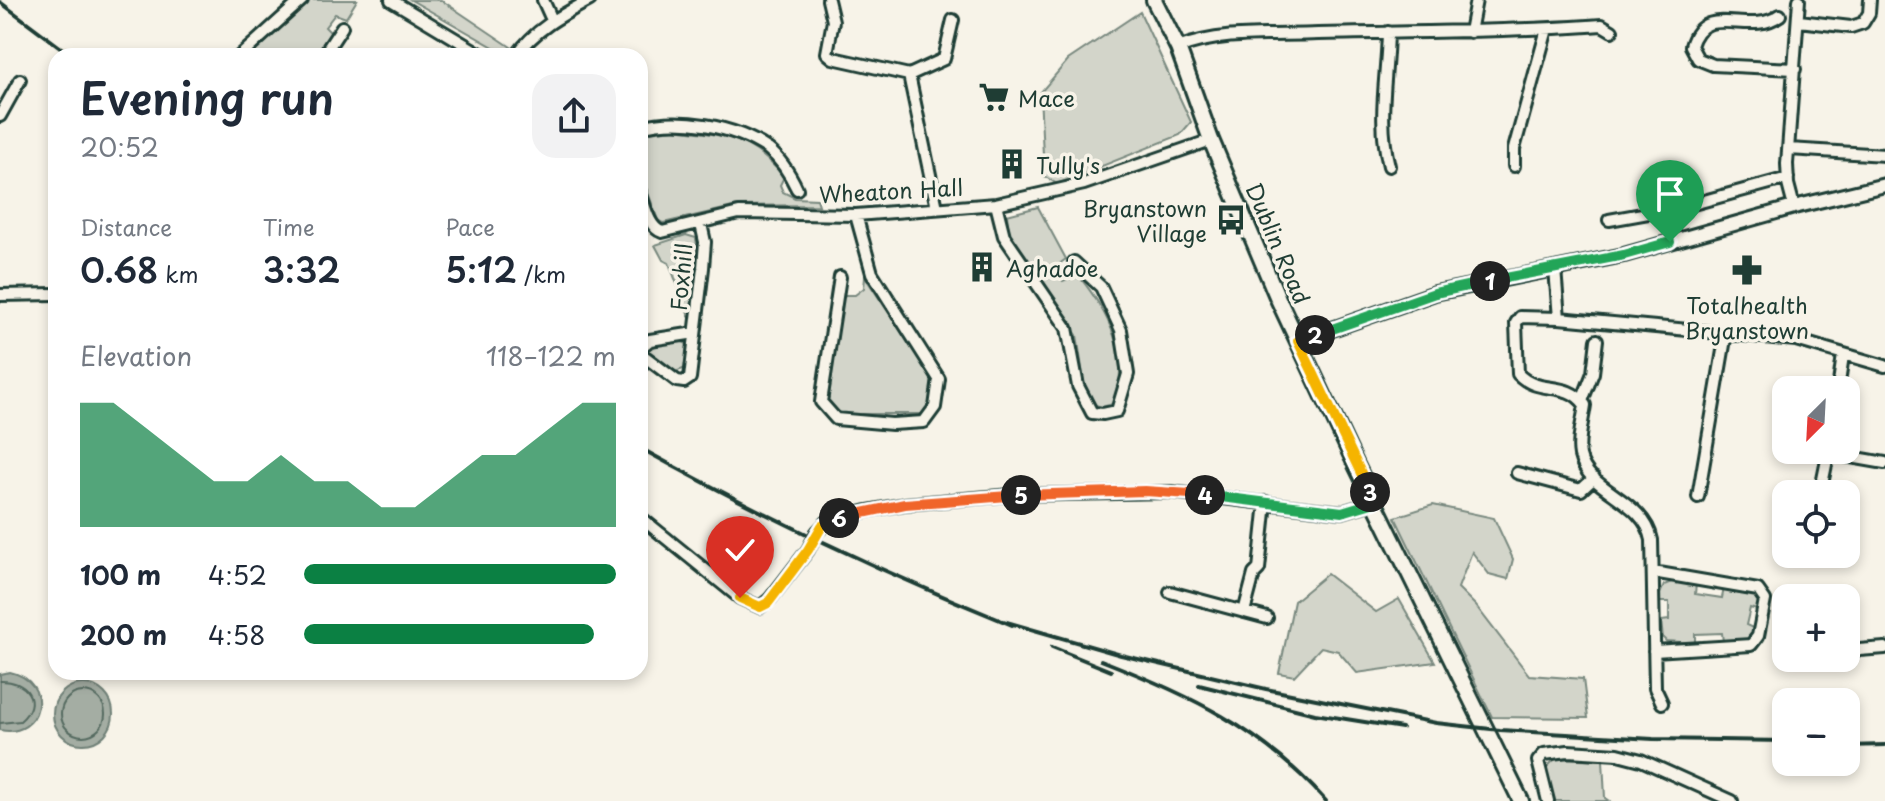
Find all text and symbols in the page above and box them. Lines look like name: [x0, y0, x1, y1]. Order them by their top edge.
text: Evening run: [80, 64, 334, 130]
button: share: [532, 74, 616, 158]
supermarket icon: Mace: [977, 80, 1011, 114]
place label: Mace: [1018, 81, 1075, 114]
text: 20:52: [80, 127, 159, 166]
building icon: Tully's: [995, 147, 1029, 181]
place label: Tully's: [1036, 148, 1100, 181]
pin: [1636, 160, 1704, 242]
street label: Wheaton Hall: [818, 170, 964, 210]
icon: arrive: [1648, 172, 1692, 216]
street label: Dublin Road: [1239, 177, 1319, 309]
place label: Bryanstown Village: [1083, 191, 1207, 249]
bus stop icon: Bryanstown Village: [1214, 203, 1248, 237]
text: Distance: [80, 210, 172, 243]
text: Time: [263, 210, 315, 243]
text: Pace: [445, 210, 495, 243]
street label: Foxhill: [661, 242, 699, 312]
text: 0.68: [80, 243, 158, 295]
text: 3:32: [263, 243, 341, 295]
text: 5:12: [445, 243, 517, 295]
building icon: Aghadoe: [965, 250, 999, 284]
place label: Aghadoe: [1006, 251, 1099, 284]
pharmacy icon: Totalhealth Bryanstown: [1730, 253, 1764, 287]
text: km: [158, 257, 198, 290]
text: /km: [517, 257, 566, 290]
pin: 1: [1470, 261, 1510, 301]
text: 1: [1485, 264, 1495, 297]
place label: Totalhealth Bryanstown: [1685, 288, 1809, 346]
pin: 2: [1295, 315, 1335, 355]
text: 2: [1307, 318, 1323, 351]
text: Elevation: [80, 336, 192, 375]
text: 118–122 m: [486, 336, 616, 375]
north arrow: [1772, 376, 1860, 464]
map controls: [1772, 376, 1860, 776]
pin: 3: [1350, 472, 1390, 512]
pin: 5: [1001, 475, 1041, 515]
pin: 4: [1185, 475, 1225, 515]
text: 3: [1363, 475, 1377, 508]
text: 5: [1014, 478, 1028, 511]
text: 4: [1198, 478, 1212, 511]
button: locate: [1772, 480, 1860, 568]
pin: 6: [819, 498, 859, 538]
text: 6: [831, 501, 847, 534]
pin: [706, 516, 774, 598]
icon: check: [718, 528, 762, 572]
text: 100 m: [80, 555, 161, 594]
text: 4:52: [208, 555, 267, 594]
button: +: [1772, 584, 1860, 672]
text: 200 m: [80, 615, 167, 654]
text: 4:58: [208, 615, 266, 654]
button: −: [1772, 688, 1860, 776]

